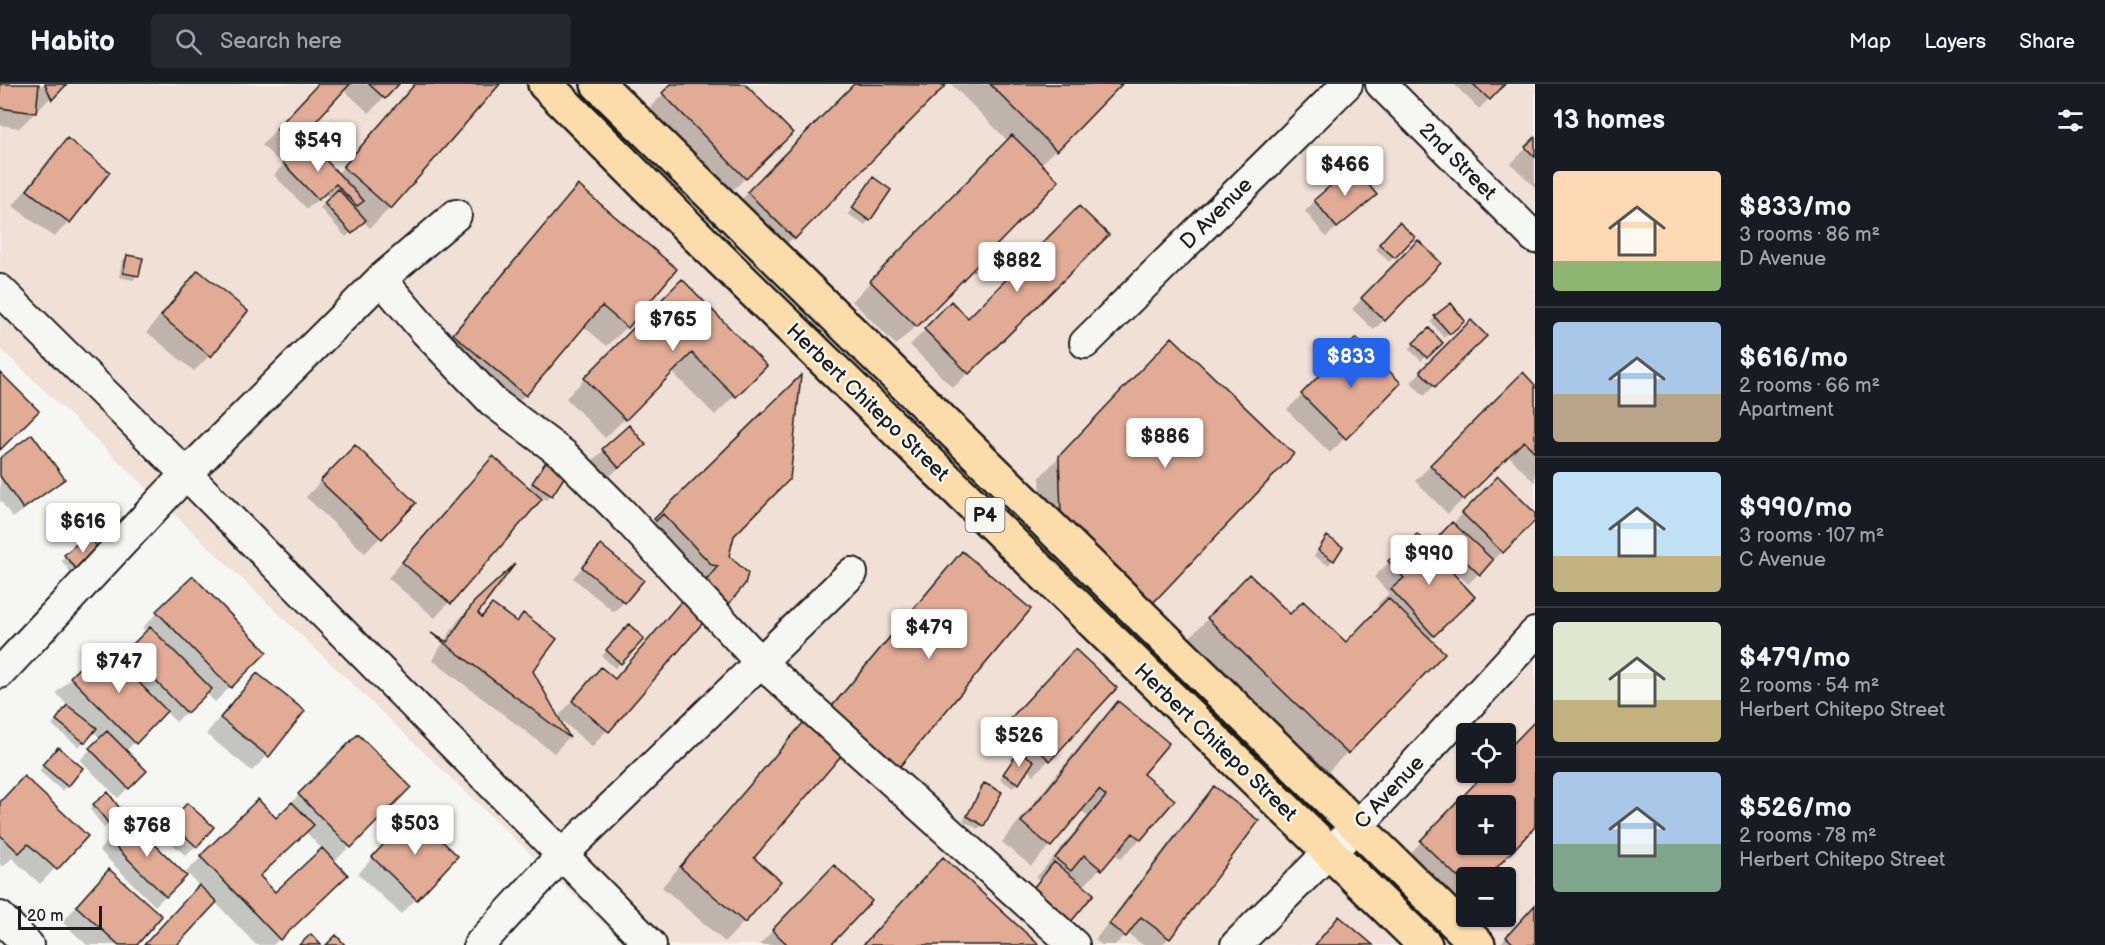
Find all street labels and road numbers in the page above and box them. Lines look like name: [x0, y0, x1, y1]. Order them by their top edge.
street label: 2nd Street: [1414, 117, 1502, 206]
street label: D Avenue: [1175, 172, 1258, 255]
street label: Herbert Chitepo Street: [781, 318, 955, 487]
road number: P4: [966, 498, 1004, 532]
street label: Herbert Chitepo Street: [1129, 658, 1303, 827]
street label: C Avenue: [1349, 751, 1430, 834]

